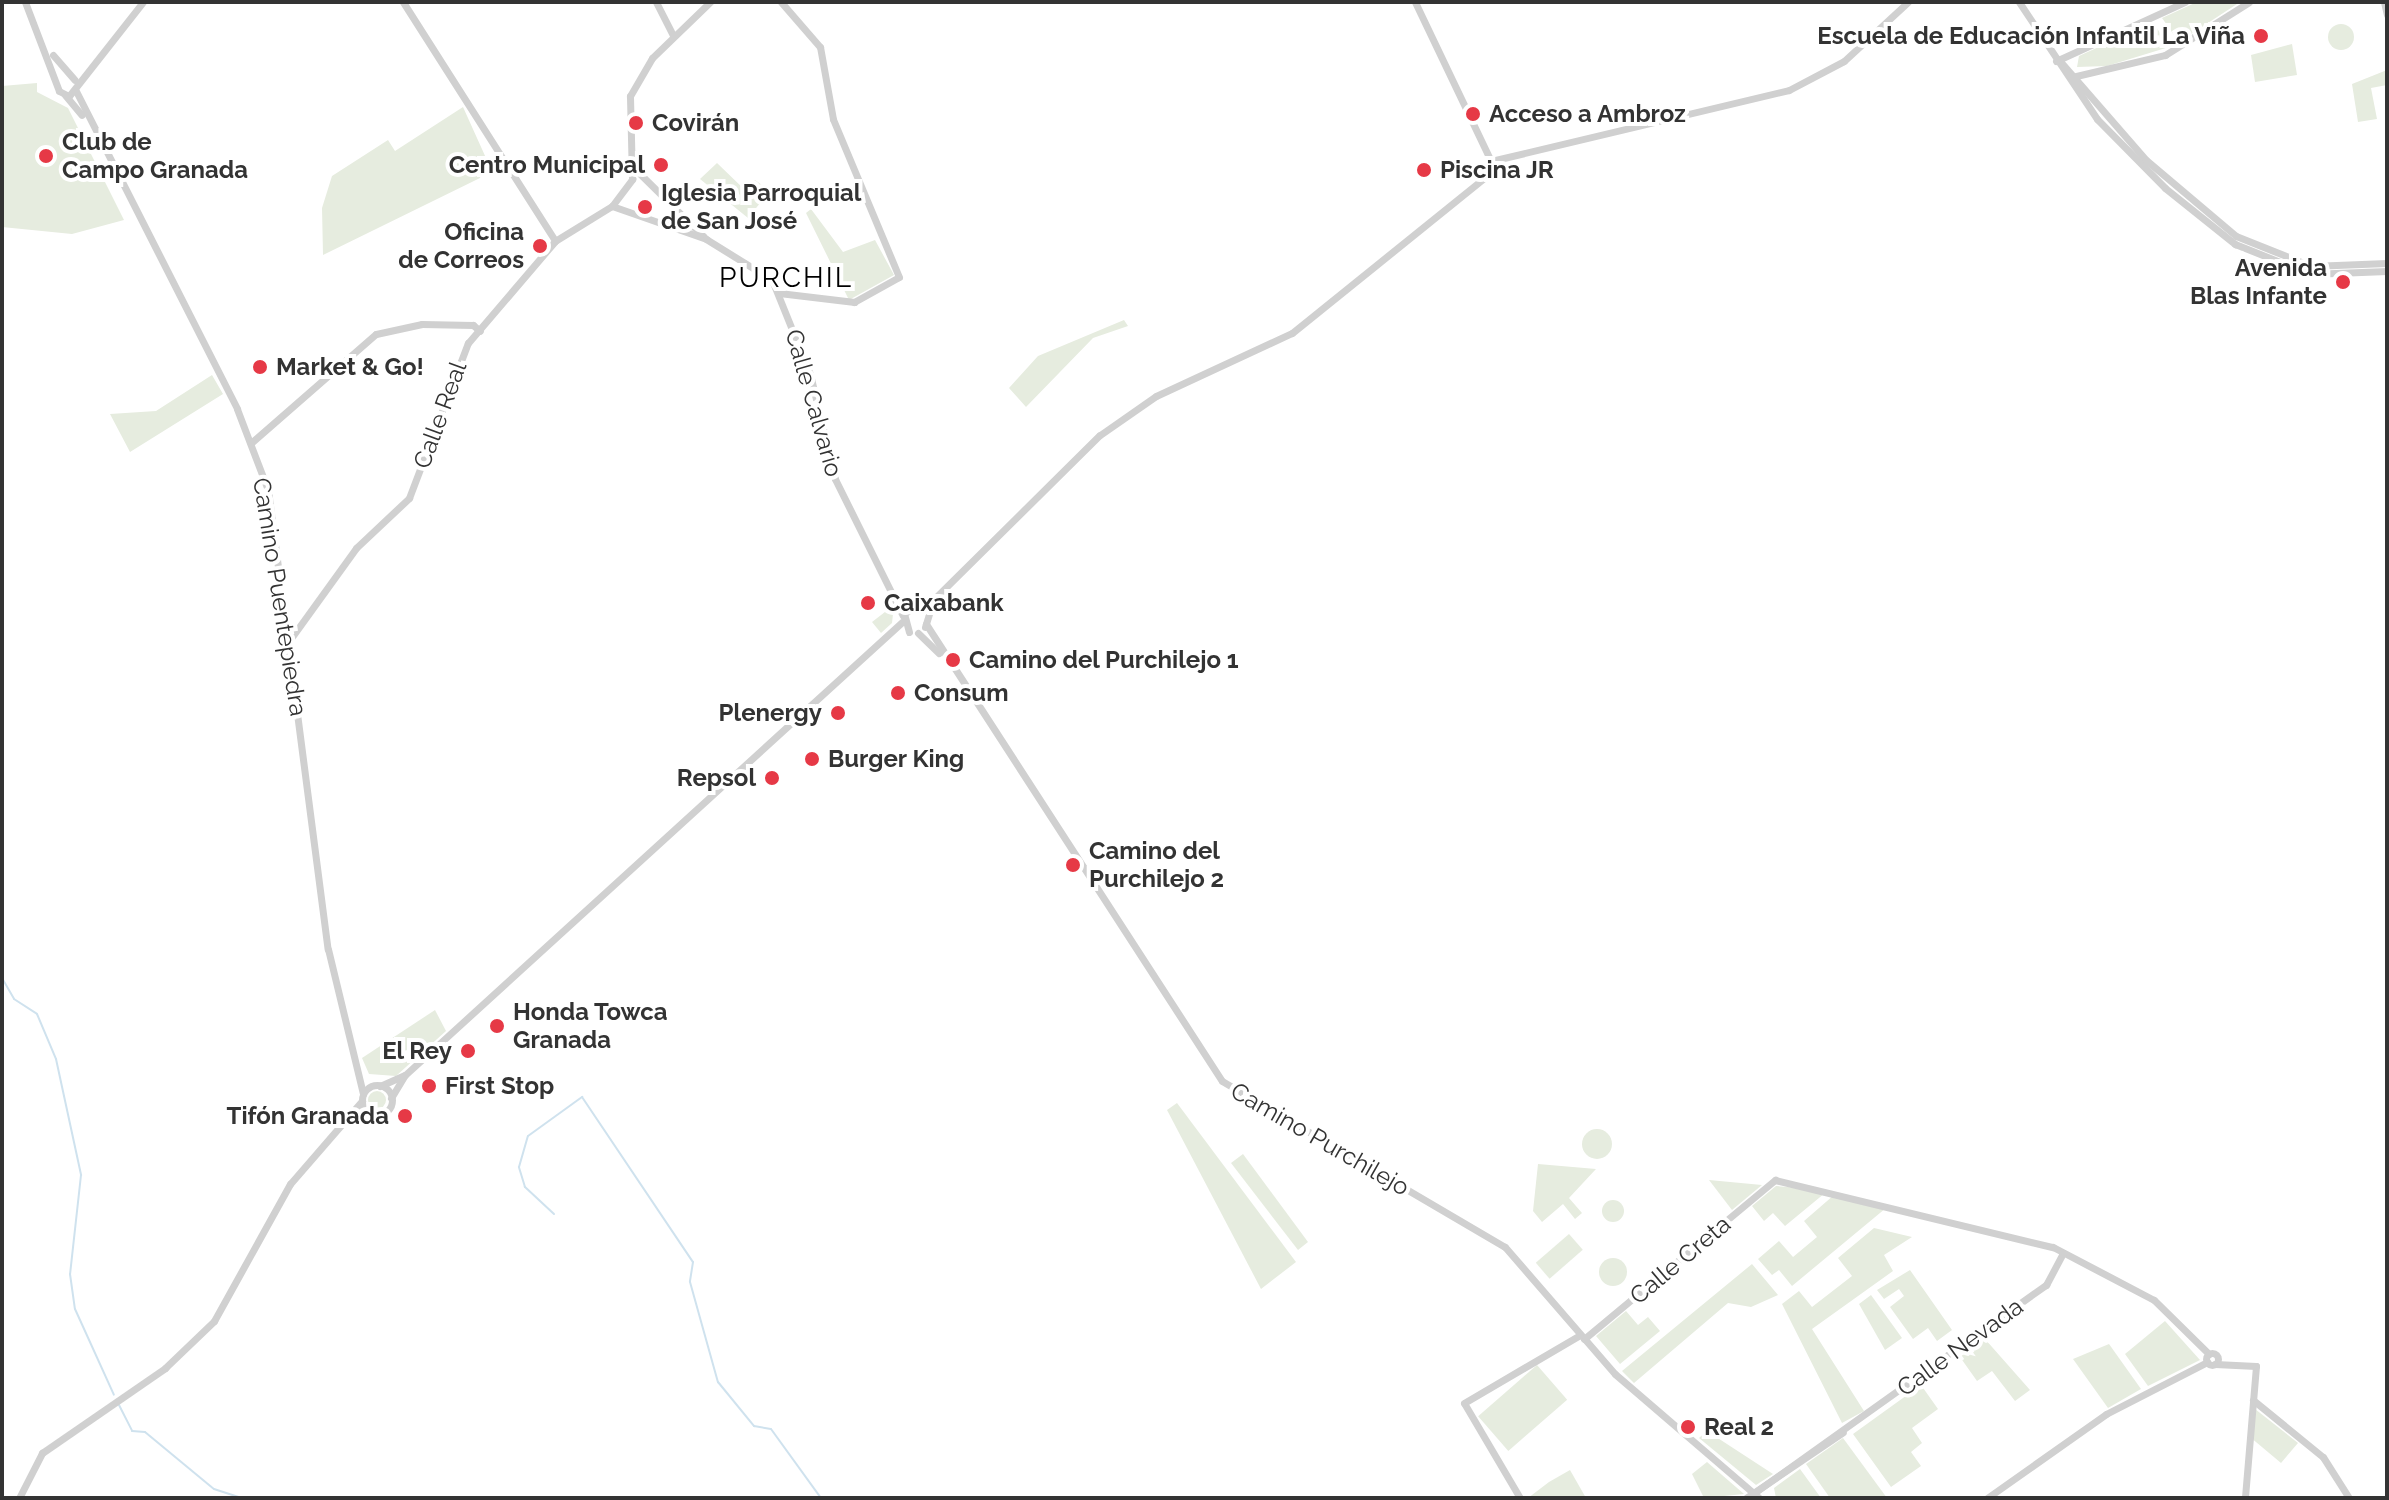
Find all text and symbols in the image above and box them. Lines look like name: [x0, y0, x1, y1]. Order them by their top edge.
place label: Escuela de Educación Infantil La Viña: [1816, 22, 2245, 50]
marker: Escuela de Educación Infantil La Viña: [2252, 27, 2270, 45]
place label: Acceso a Ambroz: [1489, 100, 1687, 128]
marker: Acceso a Ambroz: [1464, 105, 1482, 123]
place label: Covirán: [652, 109, 739, 137]
marker: Covirán: [627, 114, 645, 132]
place label: Club de Campo Granada: [62, 128, 248, 184]
marker: Club de Campo Granada: [37, 147, 55, 165]
place label: Centro Municipal: [449, 151, 645, 179]
marker: Centro Municipal: [652, 156, 670, 174]
place label: Piscina JR: [1440, 156, 1554, 184]
marker: Piscina JR: [1415, 161, 1433, 179]
place label: Iglesia Parroquial de San José: [661, 179, 861, 235]
marker: Iglesia Parroquial de San José: [636, 198, 654, 216]
place label: Oficina de Correos: [398, 218, 524, 274]
marker: Oficina de Correos: [531, 237, 549, 255]
place label: Avenida Blas Infante: [2190, 254, 2327, 310]
district label: PURCHIL: [719, 261, 853, 295]
marker: Avenida Blas Infante: [2334, 273, 2352, 291]
street label: Calle Calvario: [779, 326, 849, 480]
place label: Market & Go!: [276, 353, 424, 381]
marker: Market & Go!: [251, 358, 269, 376]
street label: Calle Real: [407, 358, 473, 472]
street label: Camino Puentepiedra: [247, 476, 313, 718]
place label: Caixabank: [884, 589, 1004, 617]
marker: Caixabank: [859, 594, 877, 612]
place label: Camino del Purchilejo 1: [969, 646, 1239, 674]
marker: Camino del Purchilejo 1: [944, 651, 962, 669]
place label: Consum: [914, 679, 1008, 707]
marker: Consum: [889, 684, 907, 702]
place label: Plenergy: [719, 699, 822, 727]
marker: Plenergy: [829, 704, 847, 722]
place label: Burger King: [828, 745, 965, 773]
marker: Burger King: [803, 750, 821, 768]
place label: Repsol: [677, 764, 756, 792]
marker: Repsol: [763, 769, 781, 787]
place label: Camino del Purchilejo 2: [1089, 837, 1224, 893]
marker: Camino del Purchilejo 2: [1064, 856, 1082, 874]
place label: Honda Towca Granada: [513, 998, 668, 1054]
marker: Honda Towca Granada: [488, 1017, 506, 1035]
place label: El Rey: [382, 1037, 452, 1065]
marker: El Rey: [459, 1042, 477, 1060]
place label: First Stop: [445, 1072, 554, 1100]
street label: Camino Purchilejo: [1226, 1076, 1414, 1202]
marker: First Stop: [420, 1077, 438, 1095]
place label: Tifón Granada: [227, 1102, 389, 1130]
marker: Tifón Granada: [396, 1107, 414, 1125]
street label: Calle Creta: [1624, 1210, 1736, 1310]
street label: Calle Nevada: [1891, 1292, 2029, 1402]
place label: Real 2: [1704, 1413, 1775, 1441]
marker: Real 2: [1679, 1418, 1697, 1436]

